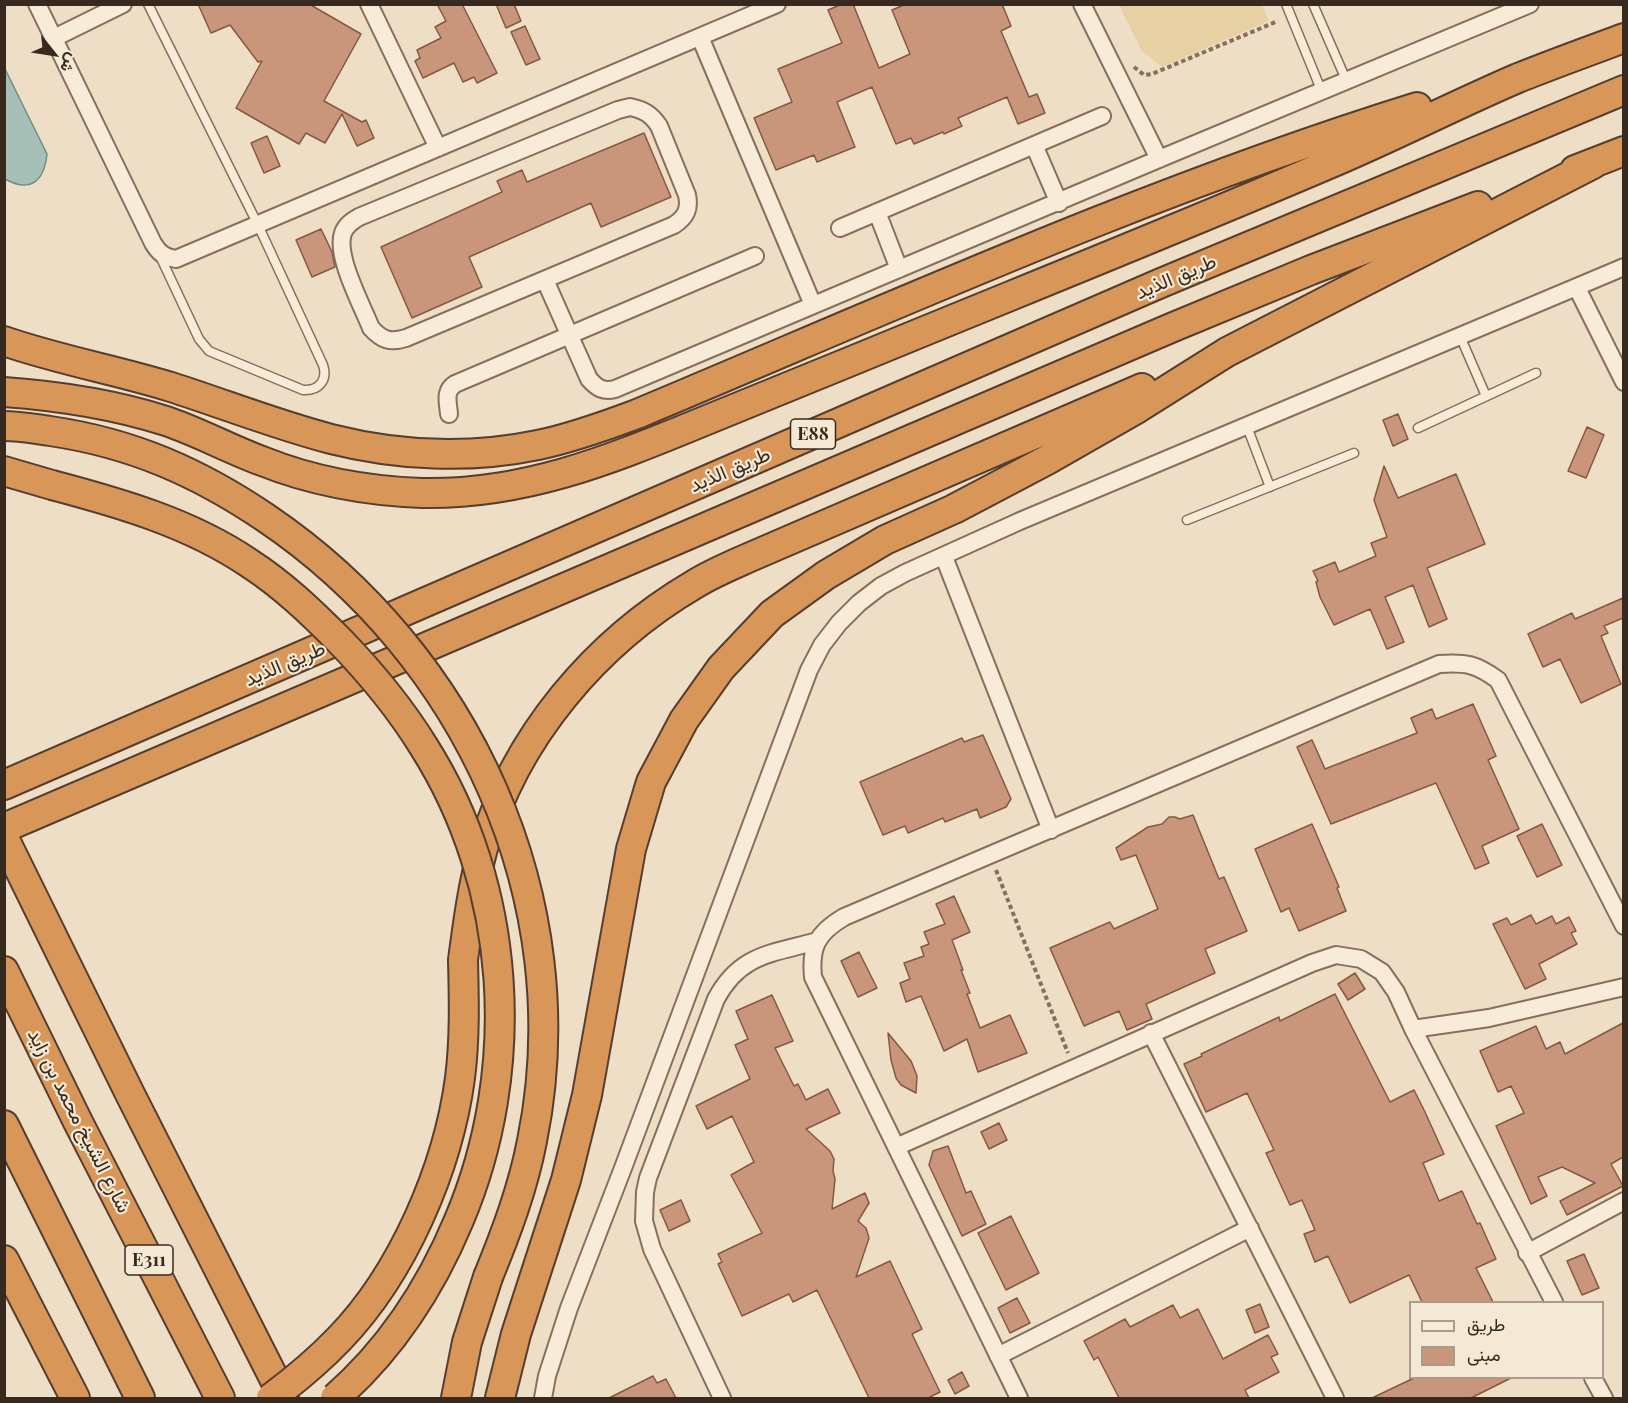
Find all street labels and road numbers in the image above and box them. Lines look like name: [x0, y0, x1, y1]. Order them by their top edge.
street label: طريق الذيد: [1132, 249, 1220, 305]
road number: E88: [790, 419, 836, 449]
street label: طريق الذيد: [686, 442, 774, 498]
street label: طريق الذيد: [241, 636, 329, 692]
street label: شارع الشيخ محمد بن زايد: [22, 1025, 136, 1217]
road number: E311: [125, 1245, 173, 1275]

